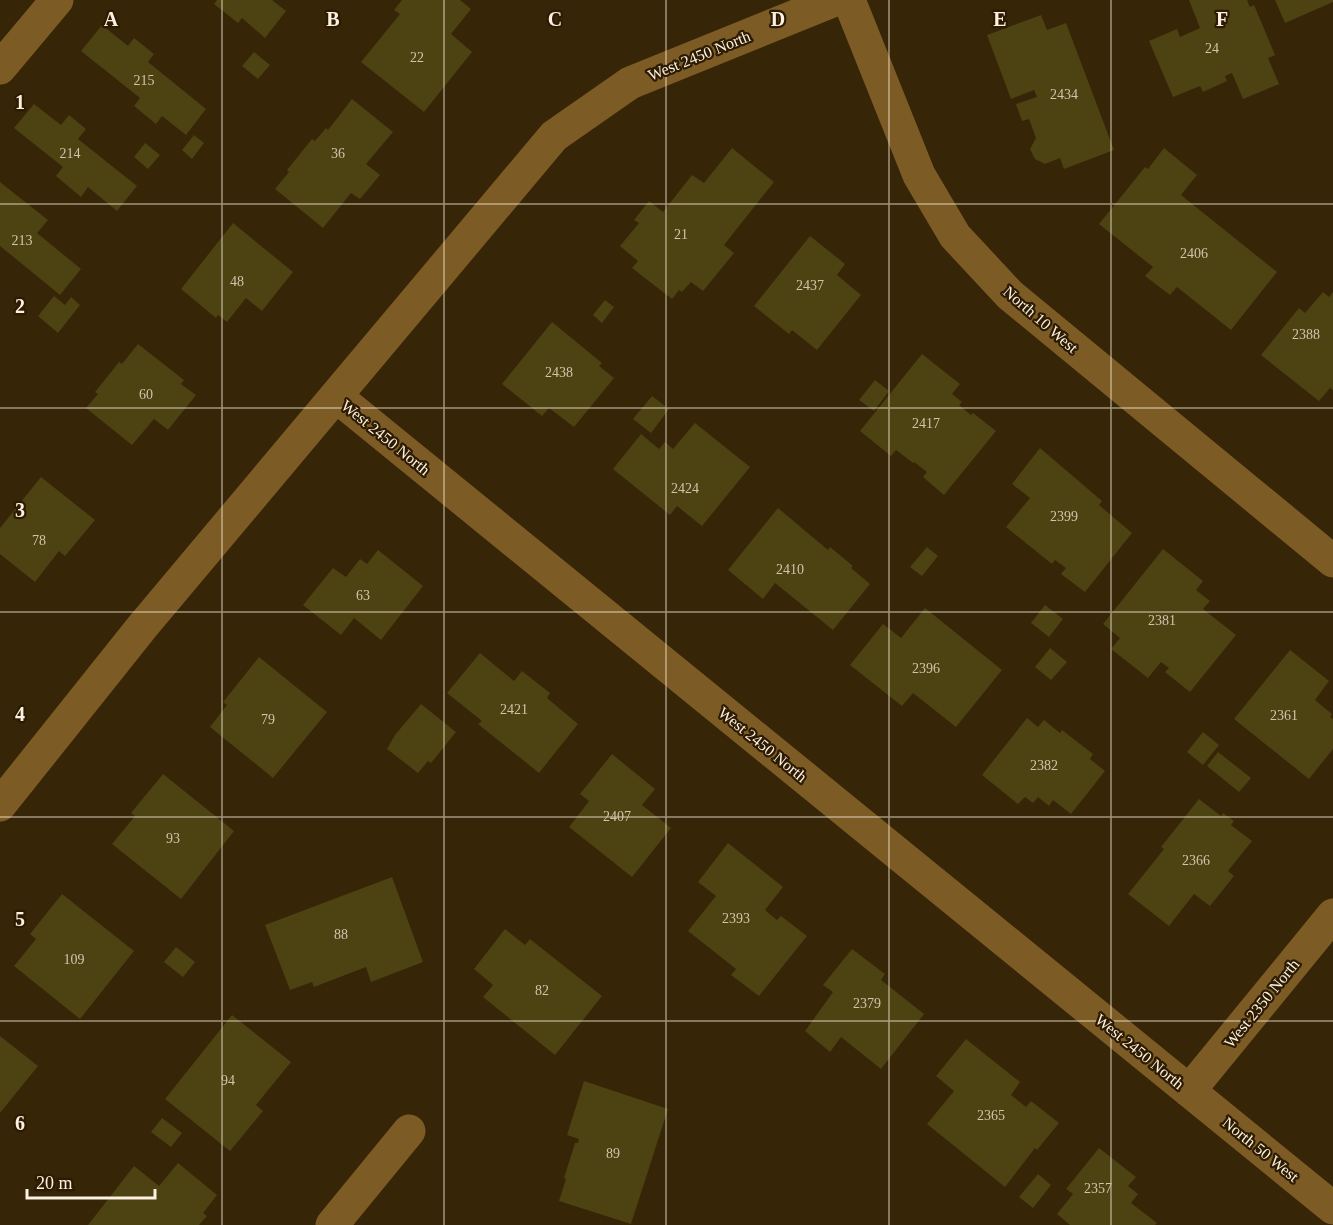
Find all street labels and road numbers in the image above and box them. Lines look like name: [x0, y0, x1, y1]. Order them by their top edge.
street label: West 2450 North: [646, 27, 753, 84]
street label: North 10 West: [1000, 283, 1082, 357]
street label: West 2450 North: [338, 397, 433, 478]
street label: West 2450 North: [715, 704, 810, 785]
street label: West 2350 North: [1221, 956, 1302, 1051]
street label: West 2450 North: [1092, 1011, 1187, 1092]
street label: North 50 West: [1219, 1114, 1302, 1185]

